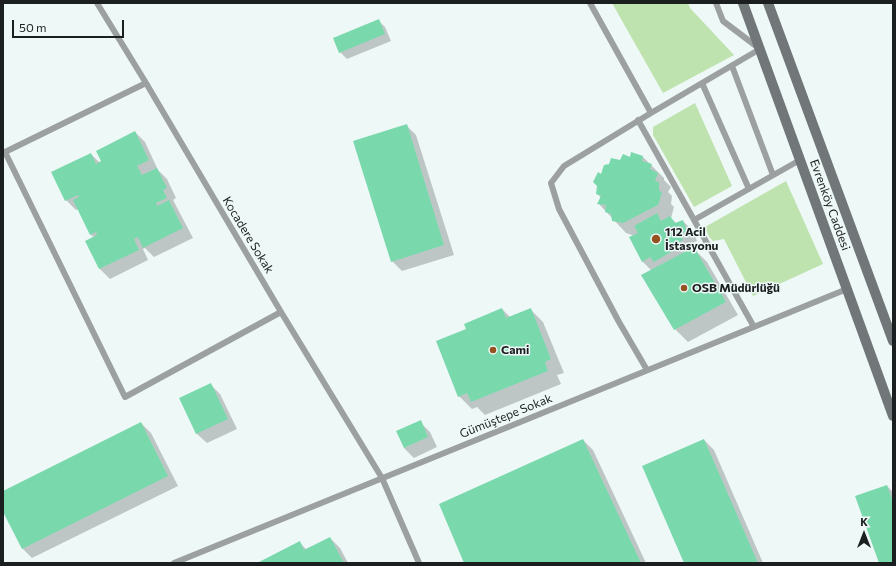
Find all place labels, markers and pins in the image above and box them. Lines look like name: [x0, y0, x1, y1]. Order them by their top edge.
place label: 112 Acil İstasyonu: [665, 225, 718, 253]
marker: 112 Acil İstasyonu: [650, 233, 662, 245]
place label: OSB Müdürlüğü: [692, 281, 780, 295]
marker: OSB Müdürlüğü: [679, 283, 689, 293]
place label: Cami: [501, 343, 529, 357]
marker: Cami: [488, 345, 498, 355]

